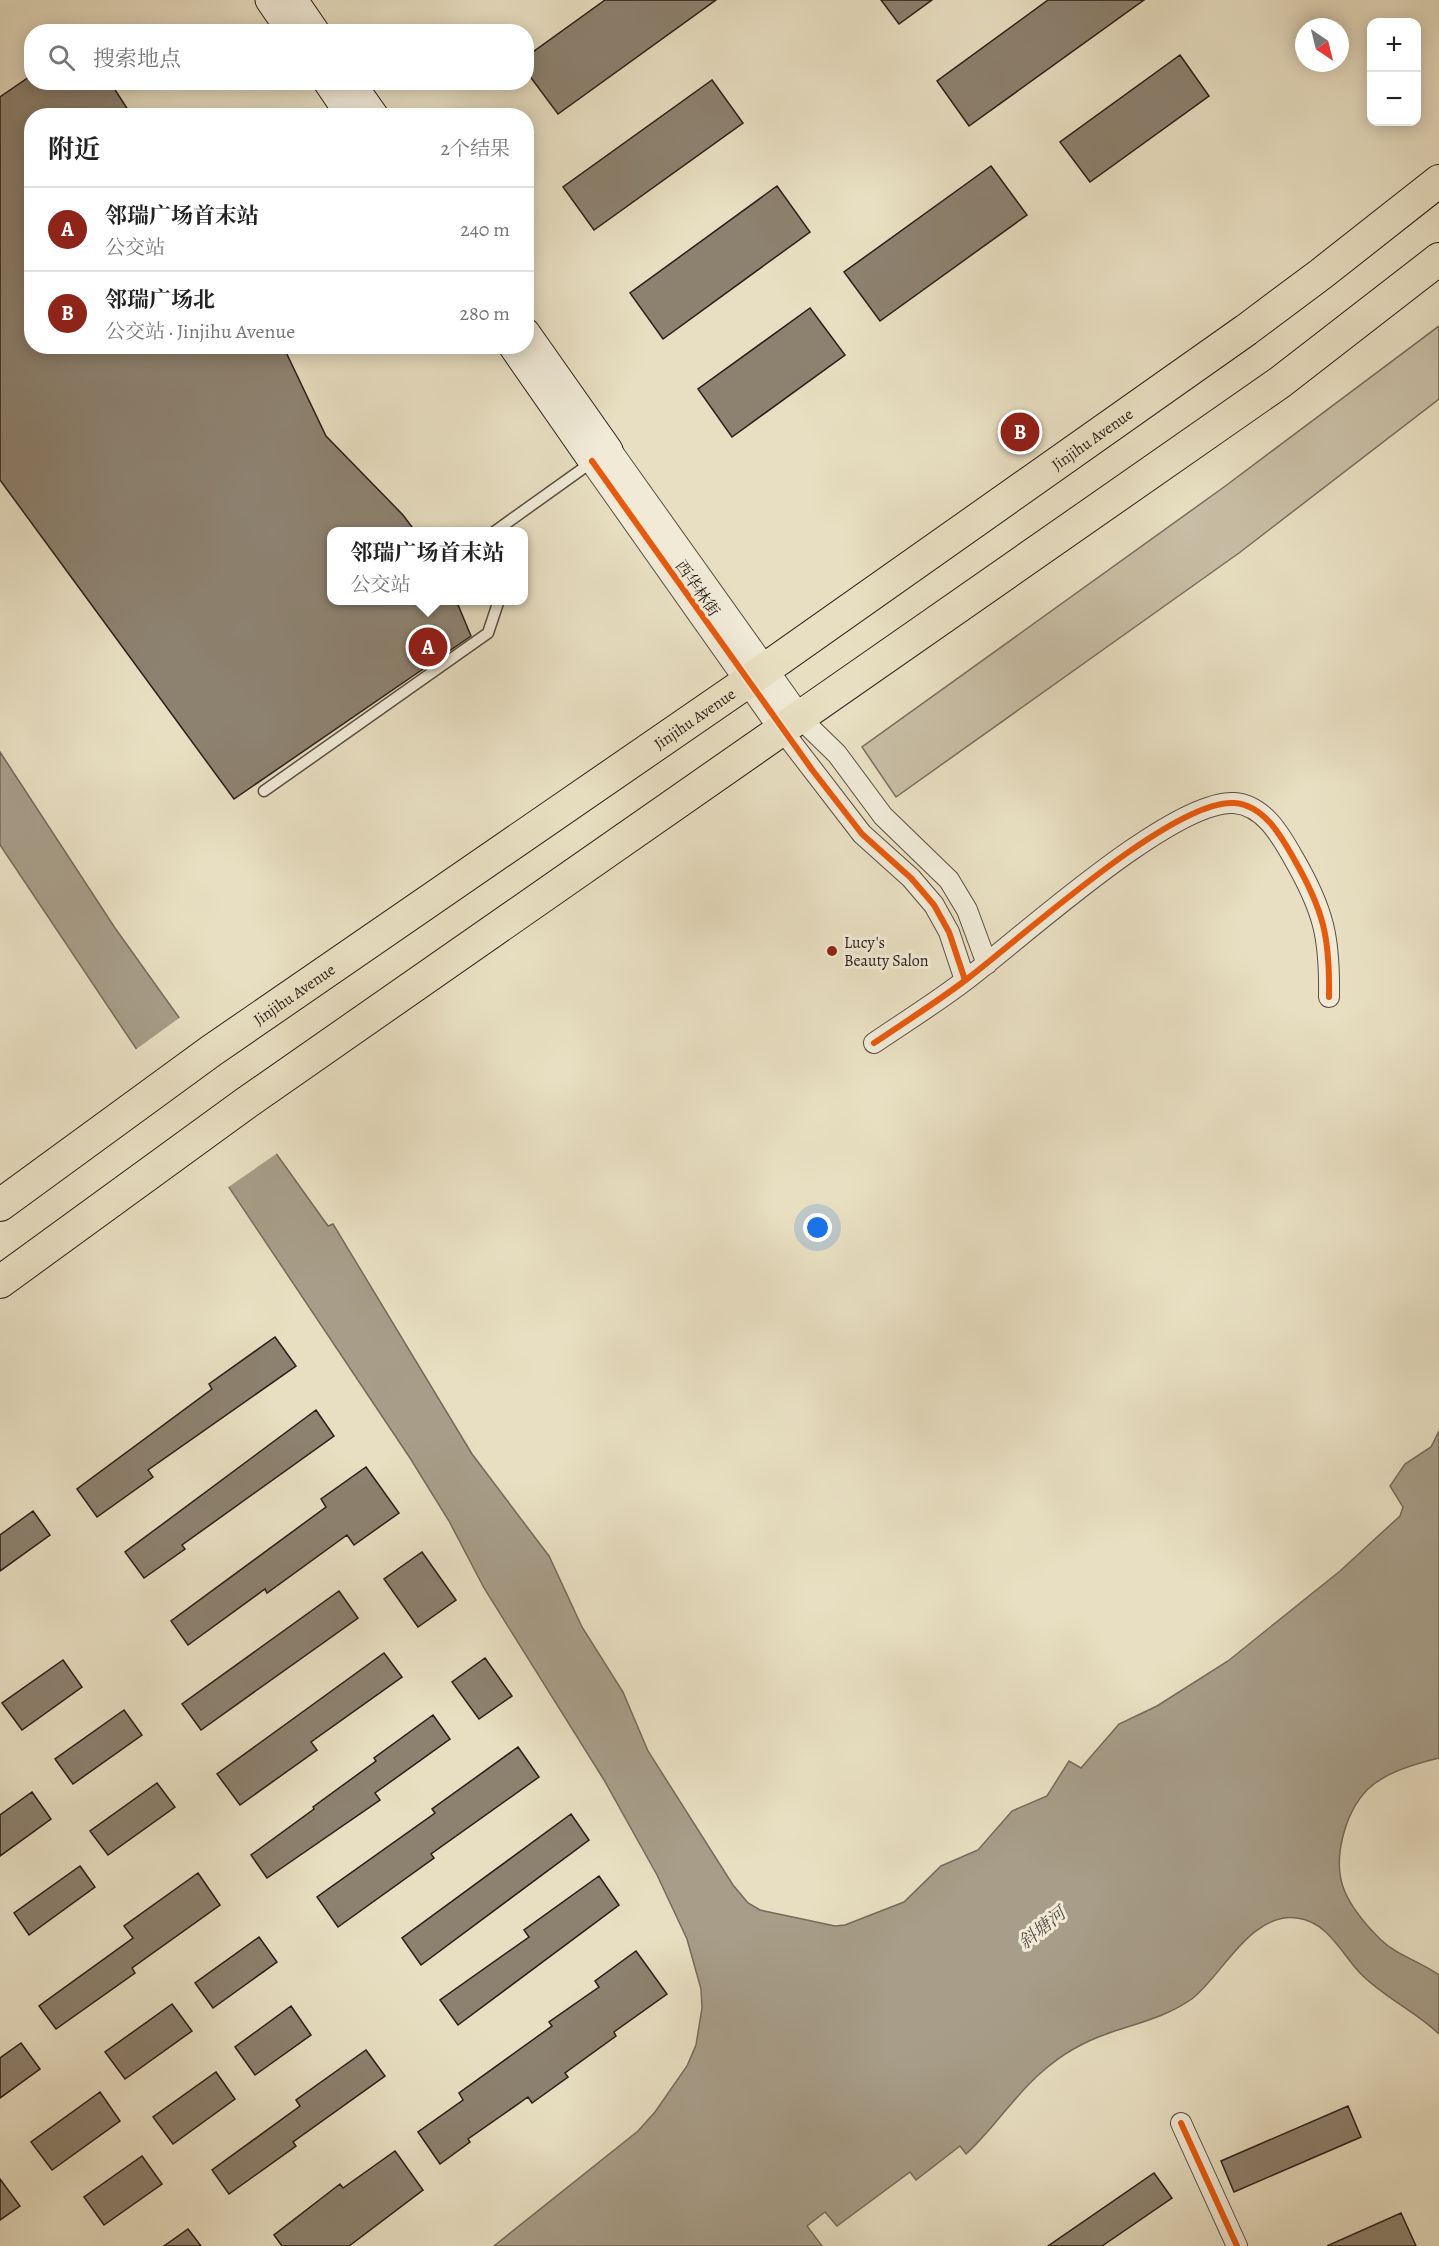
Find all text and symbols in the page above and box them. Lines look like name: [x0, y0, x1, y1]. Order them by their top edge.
north arrow: [1295, 18, 1349, 72]
map controls: [1367, 18, 1421, 126]
button: +: [1367, 18, 1421, 72]
search box: [24, 24, 534, 90]
icon: search: [45, 41, 78, 74]
text: 搜索地点: [93, 44, 181, 74]
button: −: [1367, 72, 1421, 126]
text: 附近: [48, 132, 100, 167]
text: 2个结果: [441, 135, 510, 162]
text: 邻瑞广场首末站: [105, 201, 259, 231]
text: A: [61, 216, 74, 243]
text: 240 m: [460, 216, 510, 243]
text: 公交站: [105, 234, 165, 261]
text: 邻瑞广场北: [105, 285, 215, 315]
text: B: [61, 300, 74, 327]
text: 280 m: [460, 300, 510, 327]
text: 公交站 · Jinjihu Avenue: [105, 318, 295, 345]
street label: Jinjihu Avenue: [1047, 403, 1138, 476]
pin: B: [1000, 410, 1040, 454]
popup: [327, 527, 528, 605]
text: 邻瑞广场首末站: [350, 538, 505, 568]
street label: 西华林街: [670, 556, 725, 621]
text: 公交站: [350, 571, 410, 598]
pin: A: [408, 624, 448, 670]
street label: Jinjihu Avenue: [650, 683, 740, 755]
place label: Lucy's Beauty Salon: [844, 932, 929, 972]
marker: Lucy's Beauty Salon: [825, 944, 839, 958]
street label: Jinjihu Avenue: [249, 959, 340, 1031]
your location: [803, 1213, 832, 1242]
water label: 斜塘河: [1013, 1900, 1073, 1954]

